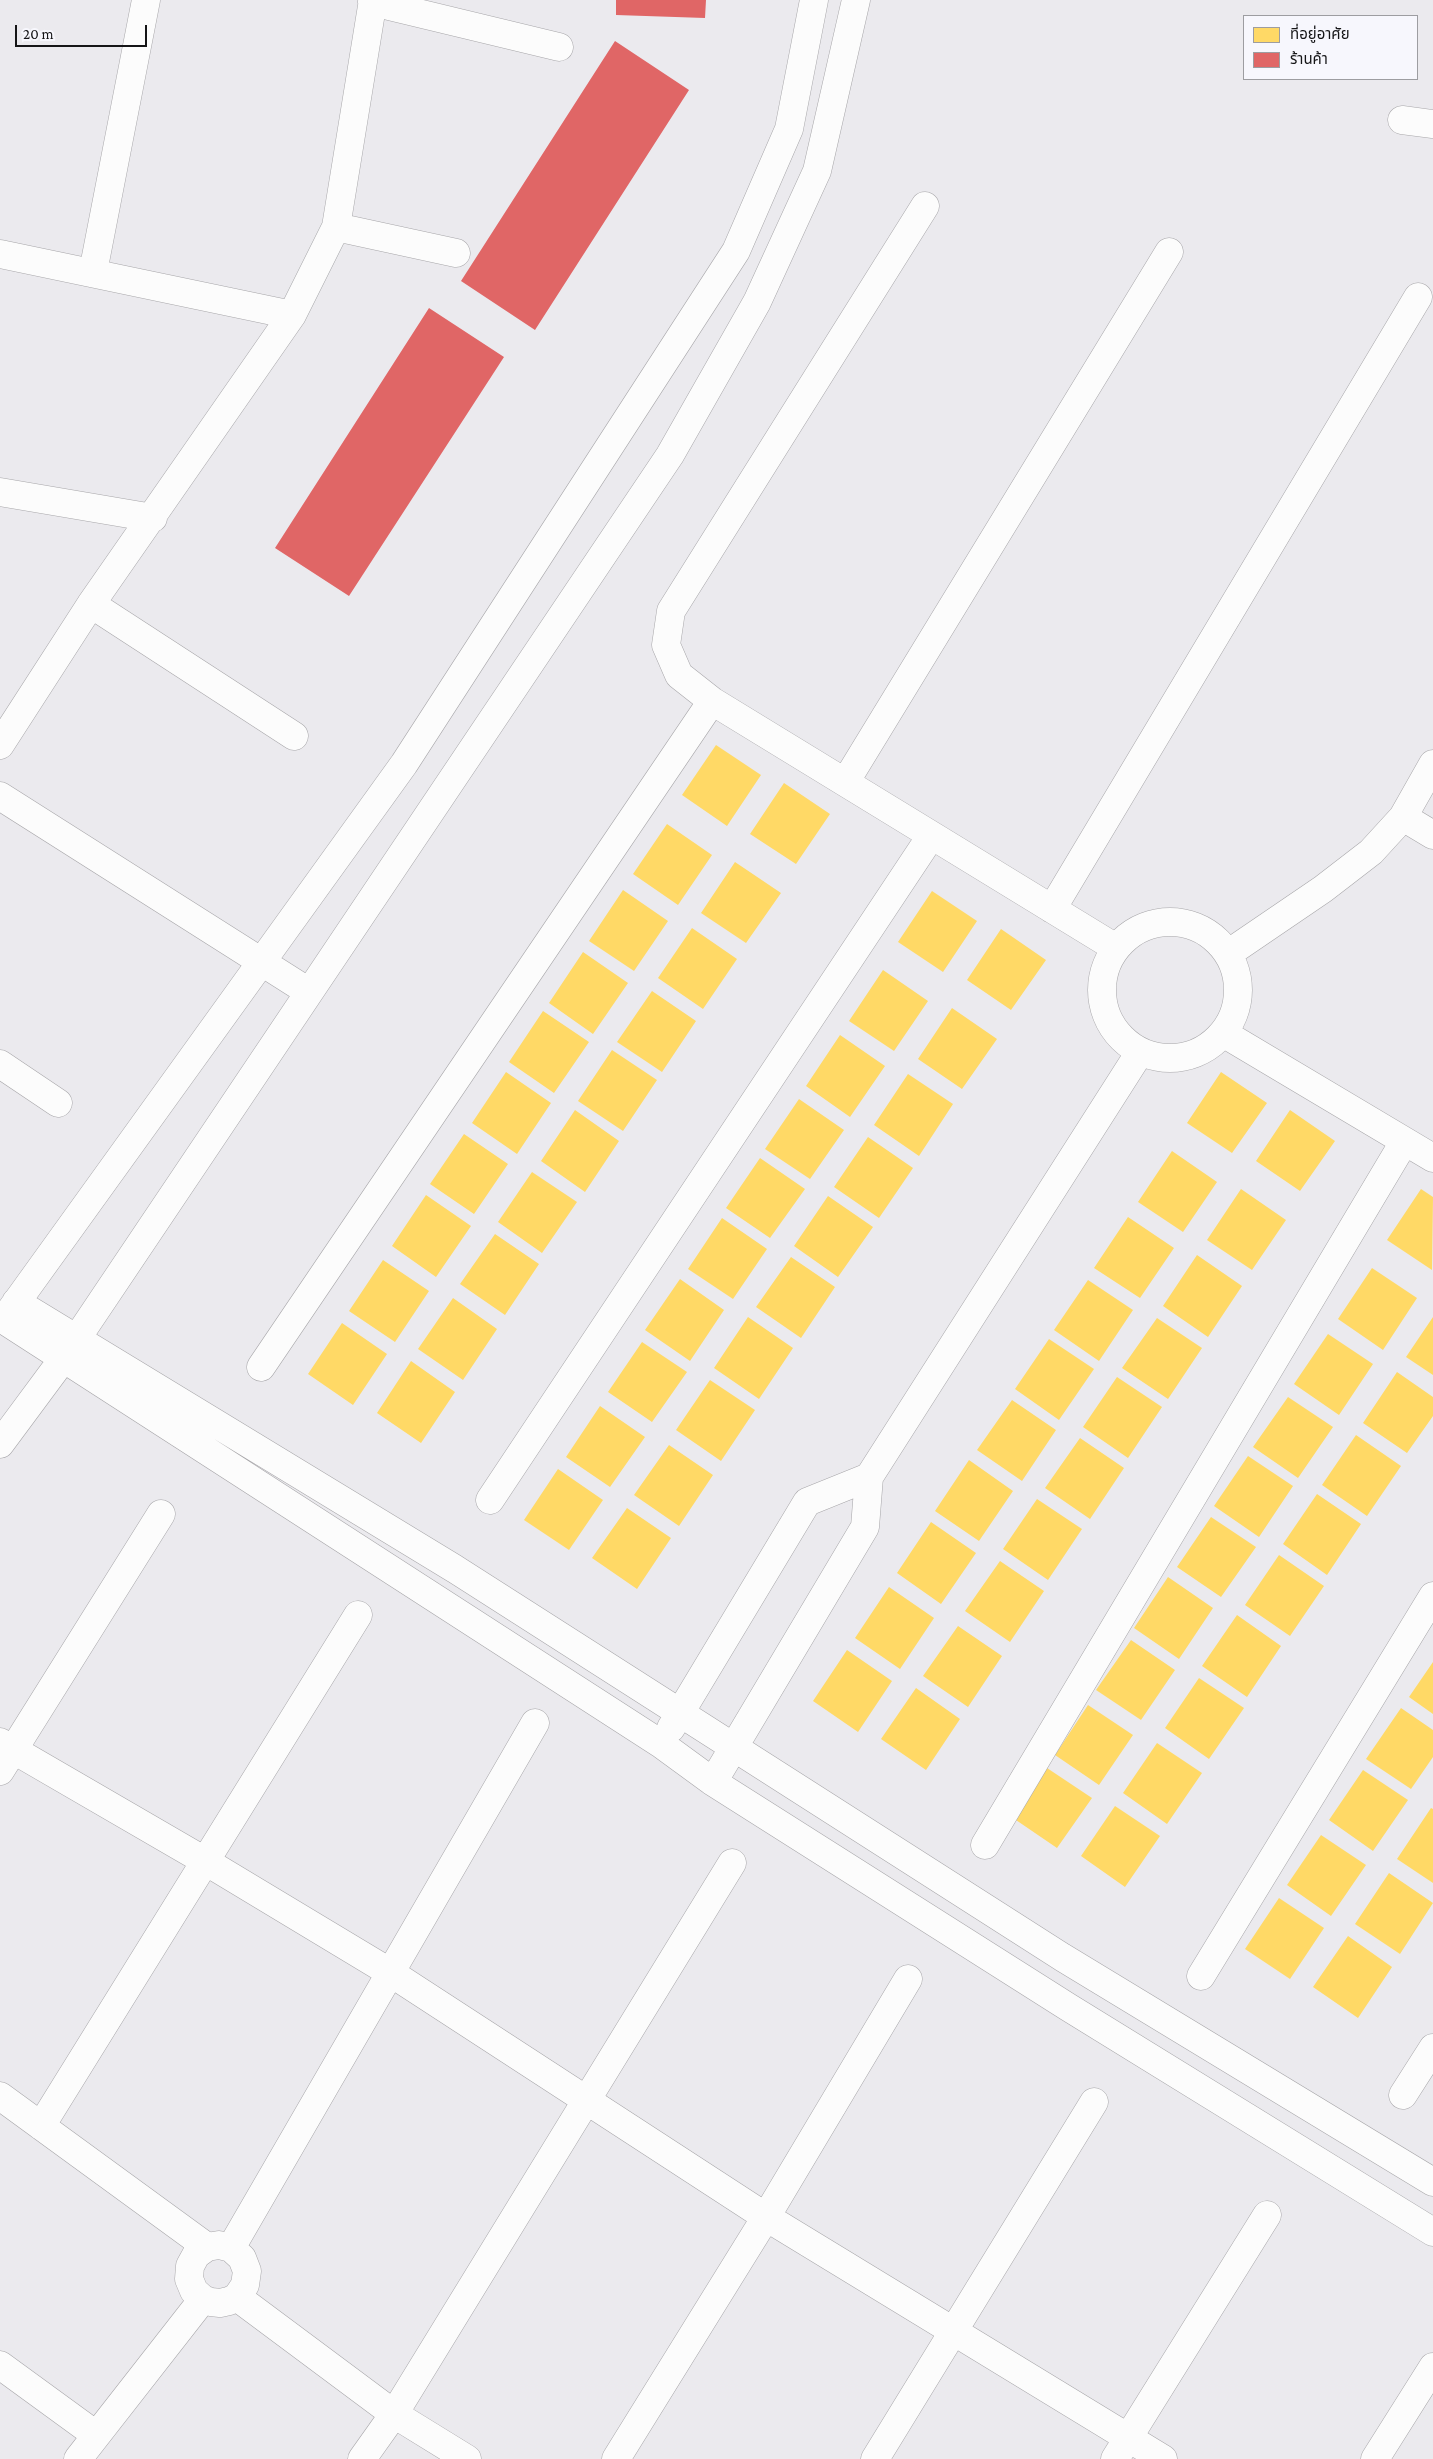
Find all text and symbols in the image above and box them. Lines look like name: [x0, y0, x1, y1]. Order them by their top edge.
scale bar: [18, 15, 150, 47]
legend: [1243, 15, 1418, 80]
text: 20 m: [23, 26, 54, 42]
text: ที่อยู่อาศัย: [1290, 26, 1350, 42]
text: ร้านค้า: [1290, 51, 1328, 67]

